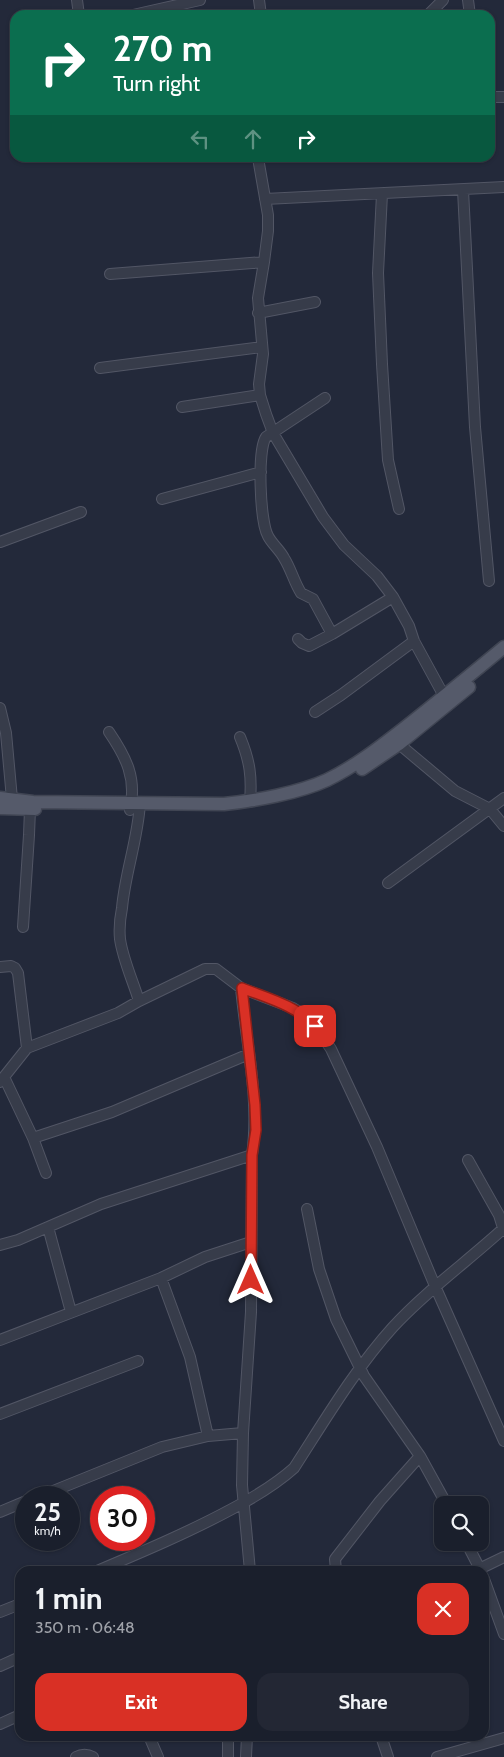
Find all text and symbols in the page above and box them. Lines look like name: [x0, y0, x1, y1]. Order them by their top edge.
text: 270 m: [113, 27, 212, 70]
icon: right: [30, 30, 95, 95]
text: Turn right: [113, 70, 200, 97]
icon: left: [186, 125, 214, 153]
icon: ahead: [239, 125, 267, 153]
icon: right: [292, 125, 320, 153]
pin: [294, 1005, 336, 1047]
icon: arrive: [301, 1012, 329, 1040]
position arrow: [224, 1253, 276, 1305]
speed limit sign: 30: [90, 1486, 155, 1551]
map controls: [434, 1496, 489, 1551]
button: search: [434, 1496, 489, 1551]
text: 25: [34, 1497, 61, 1527]
text: km/h: [34, 1523, 61, 1538]
text: 1 min: [35, 1580, 103, 1617]
button: close: [417, 1583, 469, 1635]
text: 350 m · 06:48: [35, 1618, 135, 1637]
button: Exit: [35, 1673, 247, 1731]
button: Share: [257, 1673, 469, 1731]

